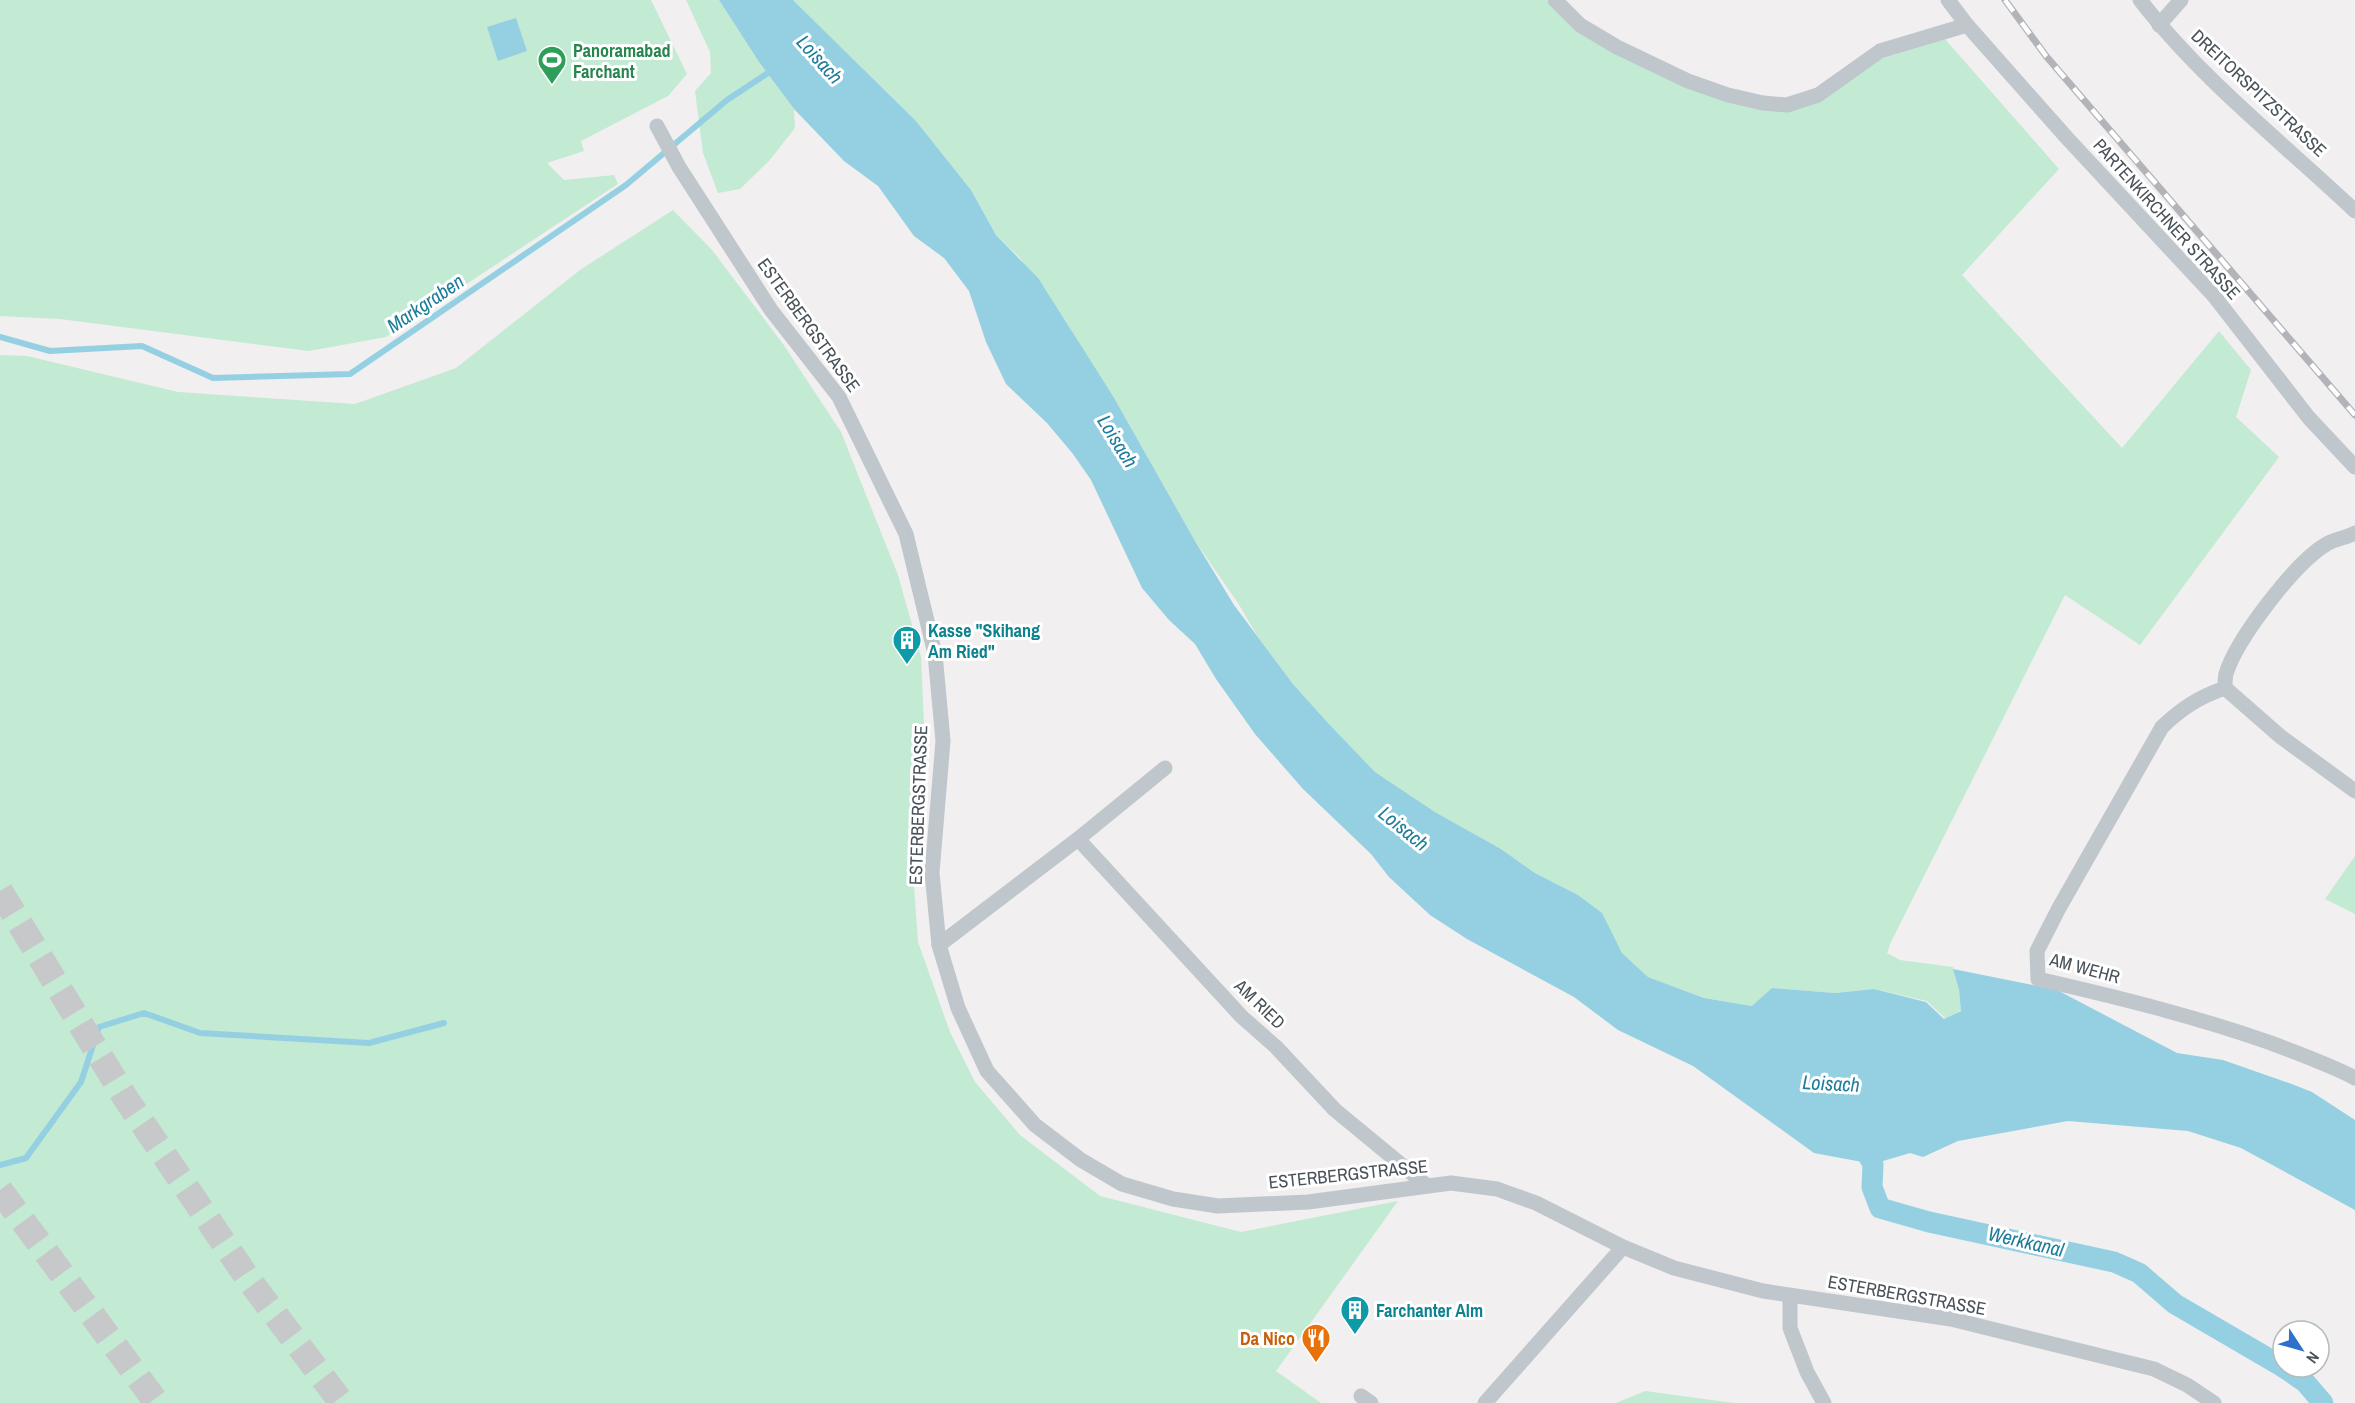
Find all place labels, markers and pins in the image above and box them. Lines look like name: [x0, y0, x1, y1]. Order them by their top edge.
place label: Panoramabad Farchant: [573, 38, 671, 84]
sports icon: Panoramabad Farchant: [536, 44, 568, 86]
place label: Kasse "Skihang Am Ried": [928, 618, 1040, 664]
building icon: Kasse "Skihang Am Ried": [891, 624, 923, 666]
building icon: Farchanter Alm: [1339, 1294, 1371, 1336]
place label: Farchanter Alm: [1376, 1298, 1483, 1323]
restaurant icon: Da Nico: [1300, 1322, 1332, 1364]
place label: Da Nico: [1240, 1326, 1295, 1351]

